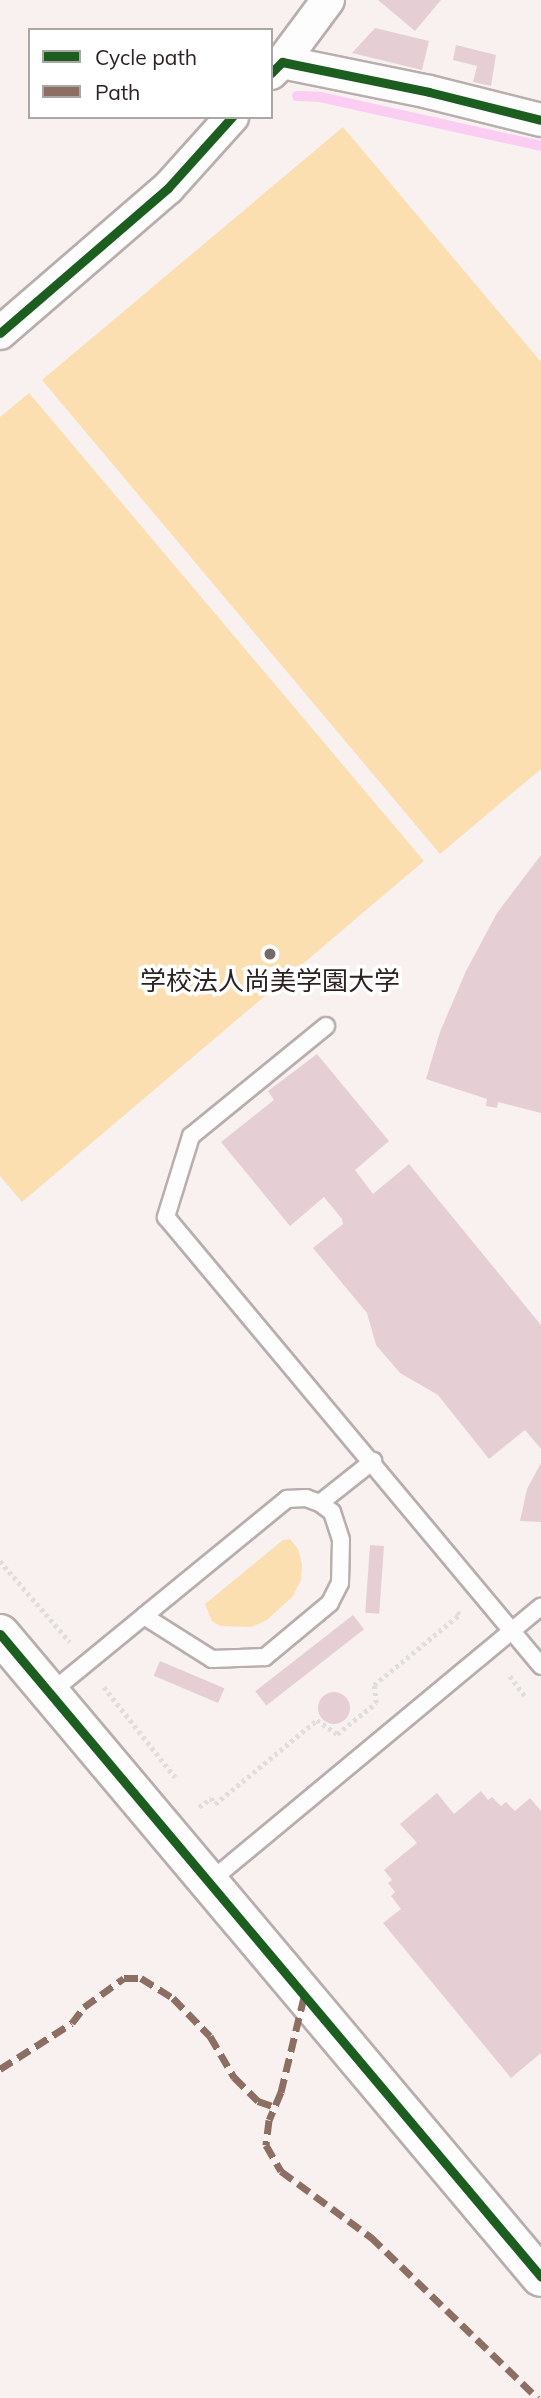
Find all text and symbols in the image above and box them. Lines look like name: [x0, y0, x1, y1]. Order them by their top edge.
legend: [28, 28, 273, 119]
text: Cycle path: [95, 44, 197, 70]
text: Path: [95, 79, 140, 105]
marker: 学校法人尚美学園大学: [262, 946, 278, 962]
place label: 学校法人尚美学園大学: [140, 965, 400, 997]

